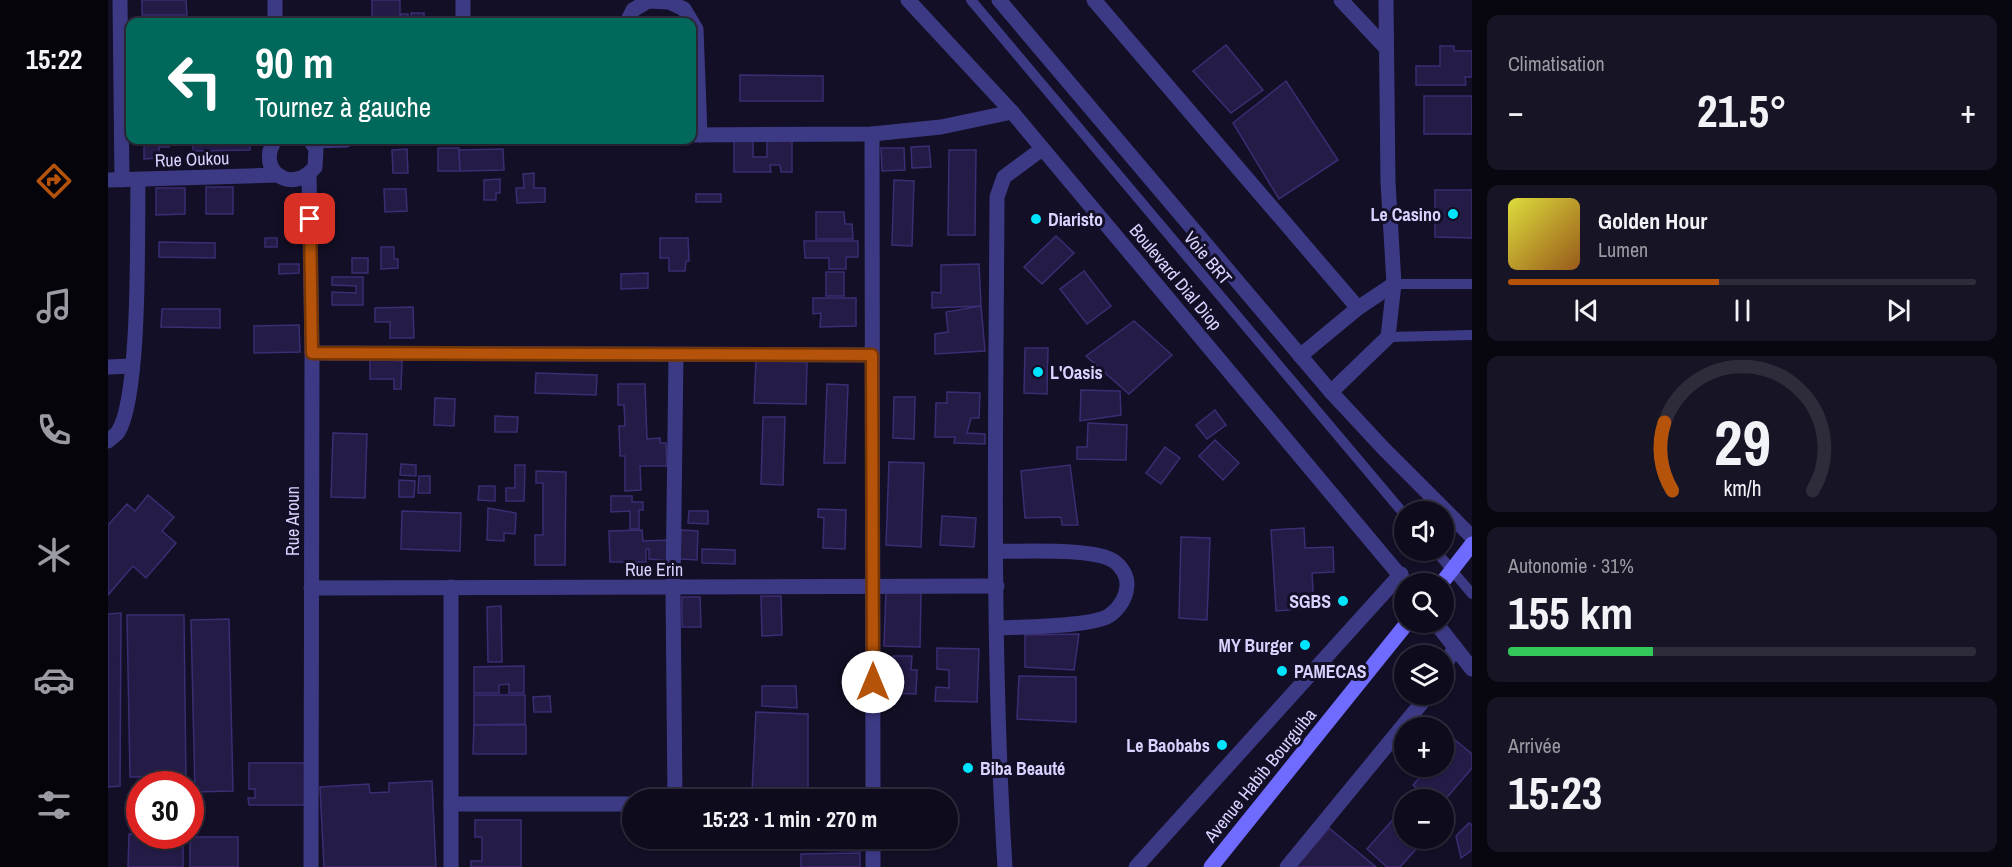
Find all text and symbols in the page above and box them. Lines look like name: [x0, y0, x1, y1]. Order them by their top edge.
text: 90 m: [255, 35, 334, 91]
text: 15:22: [26, 41, 82, 77]
icon: left: [156, 42, 234, 120]
text: Climatisation: [1508, 50, 1605, 77]
text: 21.5°: [1697, 80, 1787, 141]
text: Tournez à gauche: [255, 89, 431, 125]
text: −: [1508, 89, 1524, 133]
text: +: [1960, 89, 1976, 133]
street label: Rue Oukou: [154, 145, 230, 173]
icon: directions: [33, 160, 75, 202]
pin: [284, 193, 335, 244]
icon: arrive: [293, 202, 326, 235]
place label: Le Casino: [1370, 202, 1441, 227]
text: Golden Hour: [1598, 206, 1707, 236]
place label: Diaristo: [1048, 207, 1103, 232]
marker: Le Casino: [1446, 207, 1460, 221]
marker: Diaristo: [1029, 212, 1043, 226]
street label: Boulevard Dial Diop: [1124, 218, 1228, 336]
street label: Voie BRT: [1178, 226, 1238, 290]
text: Lumen: [1598, 236, 1648, 263]
icon: music: [33, 285, 75, 327]
icon: previous: [1570, 294, 1603, 327]
icon: pause: [1726, 294, 1759, 327]
icon: next: [1882, 294, 1915, 327]
place label: L'Oasis: [1050, 360, 1103, 385]
marker: L'Oasis: [1031, 365, 1045, 379]
text: 29: [1714, 400, 1770, 484]
icon: phone: [33, 409, 75, 451]
text: km/h: [1723, 474, 1761, 503]
street label: Rue Aroun: [280, 486, 305, 556]
map controls: [1394, 501, 1454, 849]
button: sound: [1394, 501, 1454, 561]
icon: climate: [33, 534, 75, 576]
text: Autonomie · 31%: [1508, 552, 1634, 579]
street label: Rue Erin: [625, 557, 683, 582]
button: search: [1394, 573, 1454, 633]
text: 155 km: [1508, 582, 1633, 643]
place label: SGBS: [1289, 589, 1331, 614]
marker: SGBS: [1336, 594, 1350, 608]
place label: MY Burger: [1219, 633, 1293, 658]
marker: MY Burger: [1298, 638, 1312, 652]
button: layers: [1394, 645, 1454, 705]
position arrow: [841, 650, 905, 714]
icon: car: [33, 659, 75, 701]
place label: PAMECAS: [1294, 659, 1367, 684]
marker: PAMECAS: [1275, 664, 1289, 678]
street label: Avenue Habib Bourguiba: [1198, 703, 1322, 848]
button: +: [1394, 717, 1454, 777]
text: Arrivée: [1508, 732, 1561, 759]
place label: Le Baobabs: [1126, 733, 1210, 758]
marker: Le Baobabs: [1215, 738, 1229, 752]
place label: Biba Beauté: [980, 756, 1065, 781]
marker: Biba Beauté: [961, 761, 975, 775]
text: 15:23: [1508, 762, 1602, 823]
speed limit sign: 30: [126, 771, 204, 849]
icon: filters: [33, 784, 75, 826]
button: −: [1394, 789, 1454, 849]
text: 15:23 · 1 min · 270 m: [703, 804, 877, 834]

